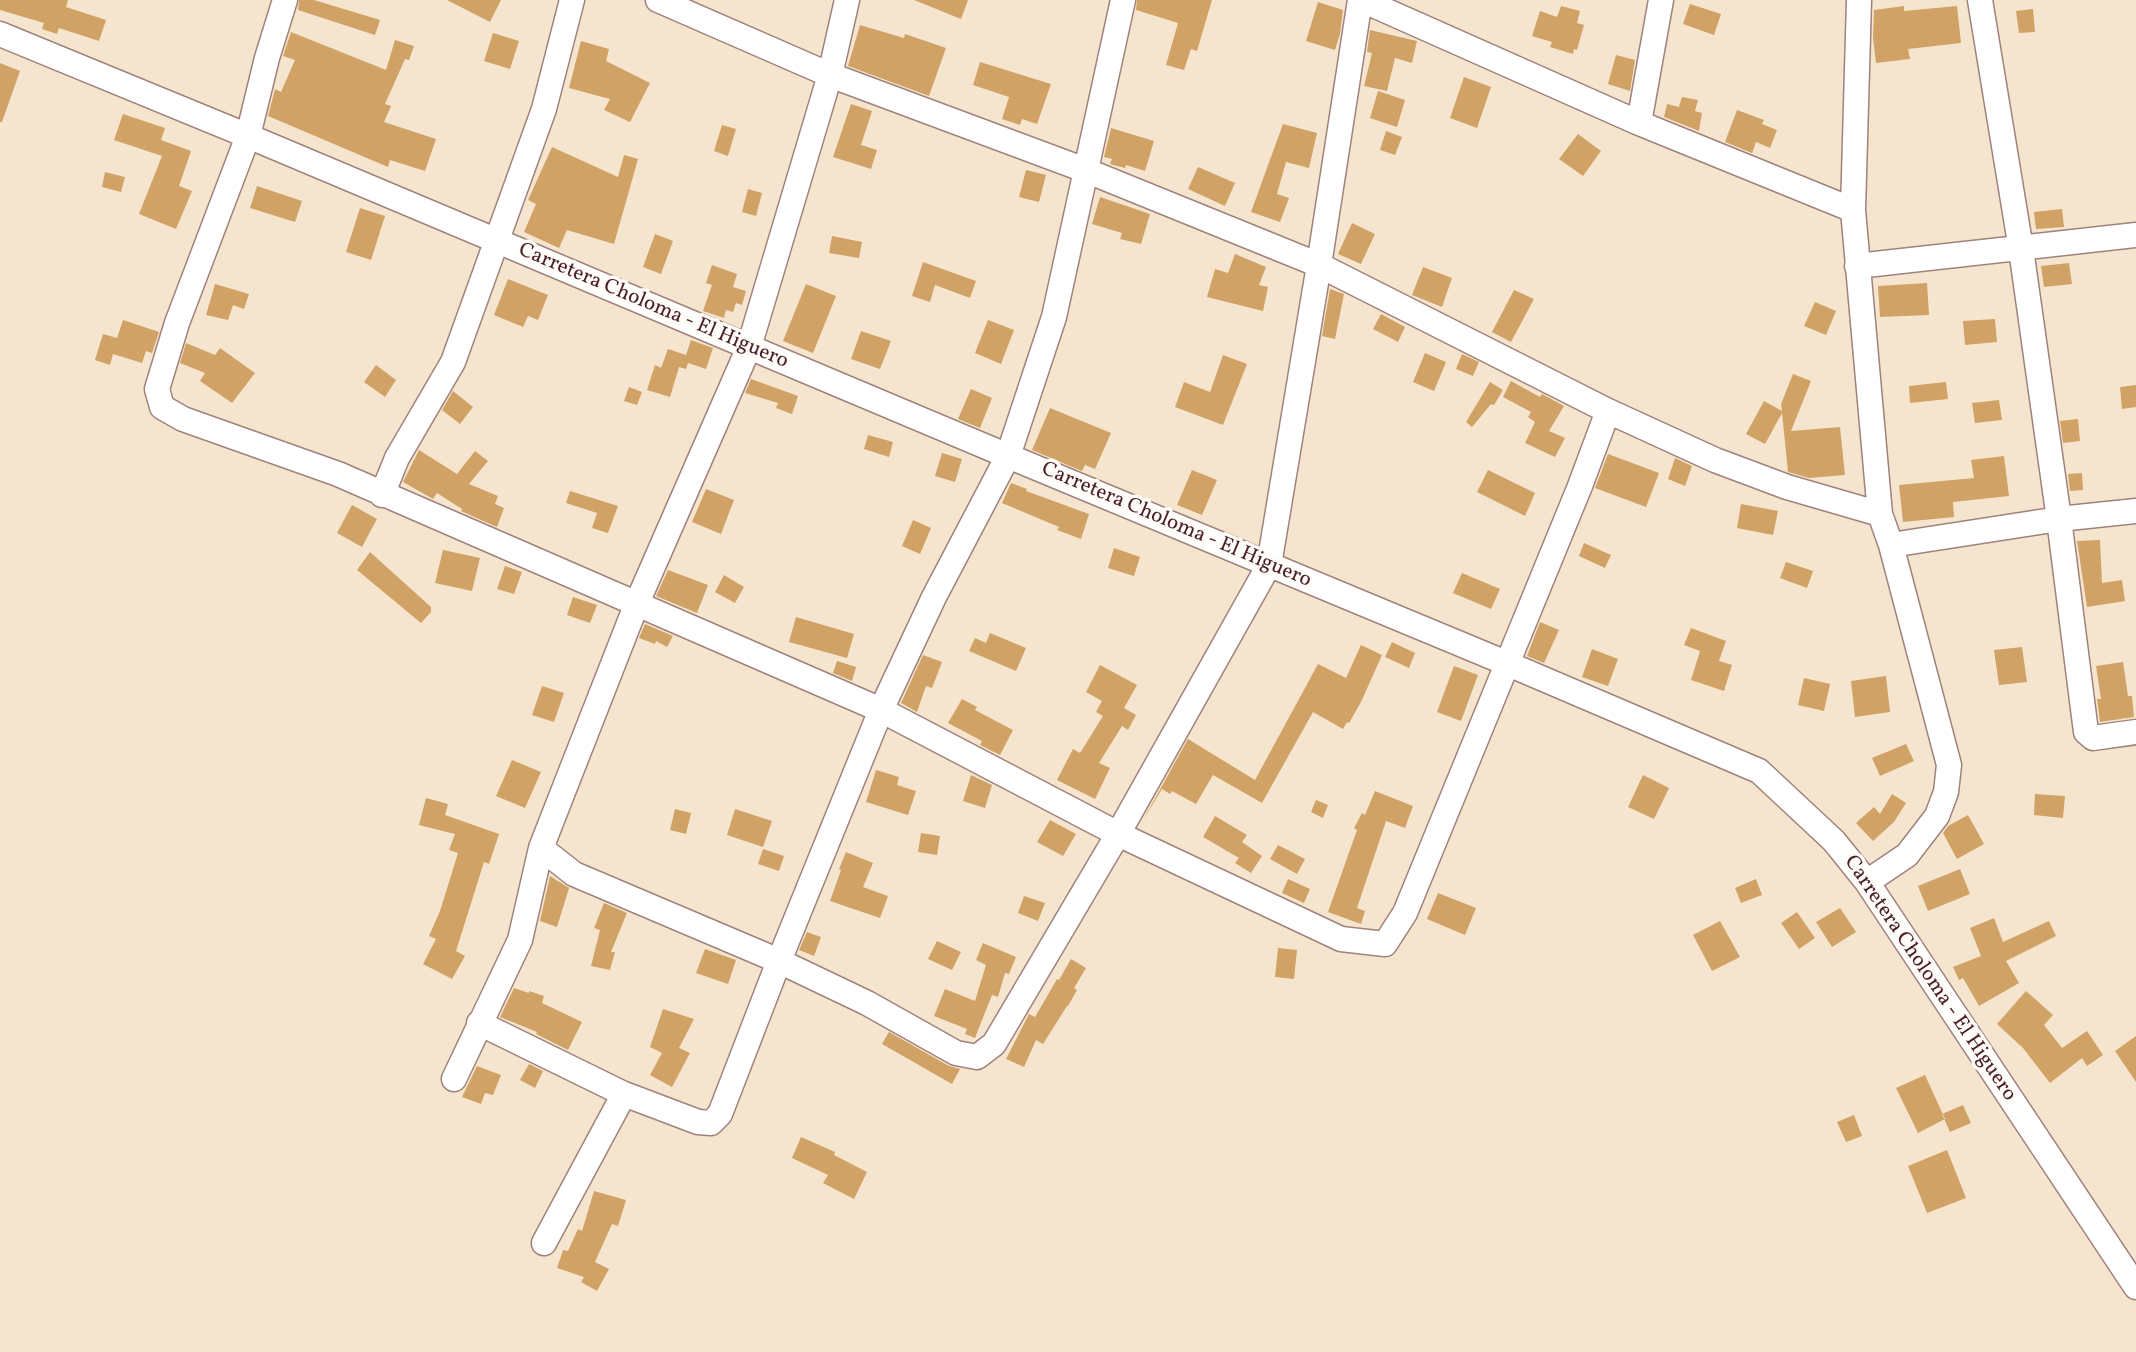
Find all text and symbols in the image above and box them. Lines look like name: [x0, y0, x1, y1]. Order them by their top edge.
street label: Carretera Choloma - El Higuero: [514, 239, 792, 375]
street label: Carretera Choloma - El Higuero: [1037, 458, 1315, 594]
street label: Carretera Choloma - El Higuero: [1837, 851, 2021, 1107]

